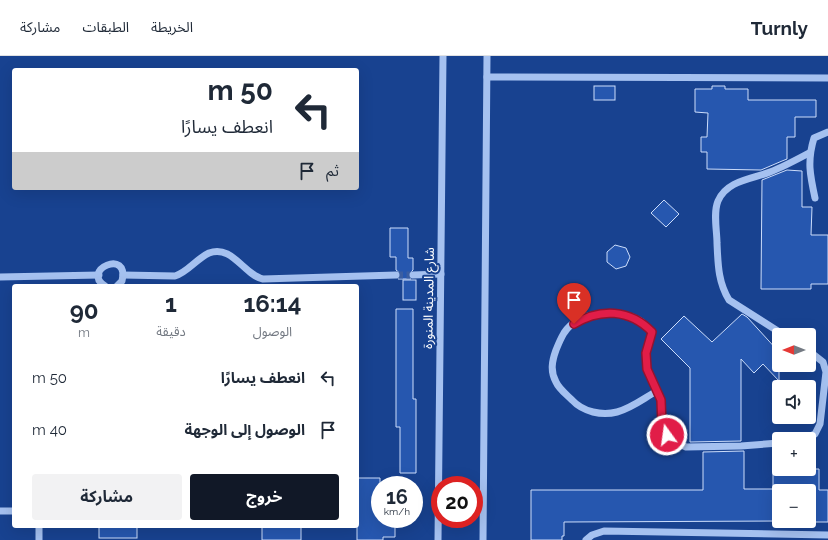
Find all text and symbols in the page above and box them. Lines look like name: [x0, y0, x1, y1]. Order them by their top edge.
text: Turnly: [751, 17, 808, 39]
text: مشاركة: [20, 19, 60, 35]
text: الطبقات: [82, 19, 129, 35]
text: الخريطة: [151, 19, 193, 35]
text: 50 m: [207, 74, 273, 107]
icon: left: [287, 84, 339, 136]
text: انعطف يسارًا: [181, 116, 273, 137]
icon: arrive: [296, 160, 318, 182]
text: ثم: [326, 162, 339, 180]
street label: شارع المدينة المنورة: [420, 247, 440, 349]
pin: [557, 283, 591, 324]
text: 1: [165, 289, 177, 318]
text: 16:14: [243, 289, 301, 318]
icon: arrive: [563, 289, 585, 311]
text: 90: [70, 296, 99, 325]
text: دقيقة: [156, 324, 186, 339]
text: الوصول: [253, 324, 292, 339]
text: m: [78, 325, 90, 340]
north arrow: [772, 328, 816, 372]
map controls: [772, 328, 816, 528]
icon: left: [317, 367, 339, 389]
text: 50 m: [32, 369, 67, 387]
text: انعطف يسارًا: [221, 369, 305, 387]
button: sound: [772, 380, 816, 424]
position arrow: [646, 414, 688, 456]
icon: arrive: [317, 419, 339, 441]
text: 40 m: [32, 421, 67, 439]
text: الوصول إلى الوجهة: [185, 421, 305, 439]
button: +: [772, 432, 816, 476]
button: مشاركة: [32, 474, 182, 520]
button: خروج: [190, 474, 339, 520]
speed limit sign: 20: [431, 476, 483, 528]
button: −: [772, 484, 816, 528]
text: 16: [386, 485, 408, 509]
text: km/h: [384, 506, 410, 517]

